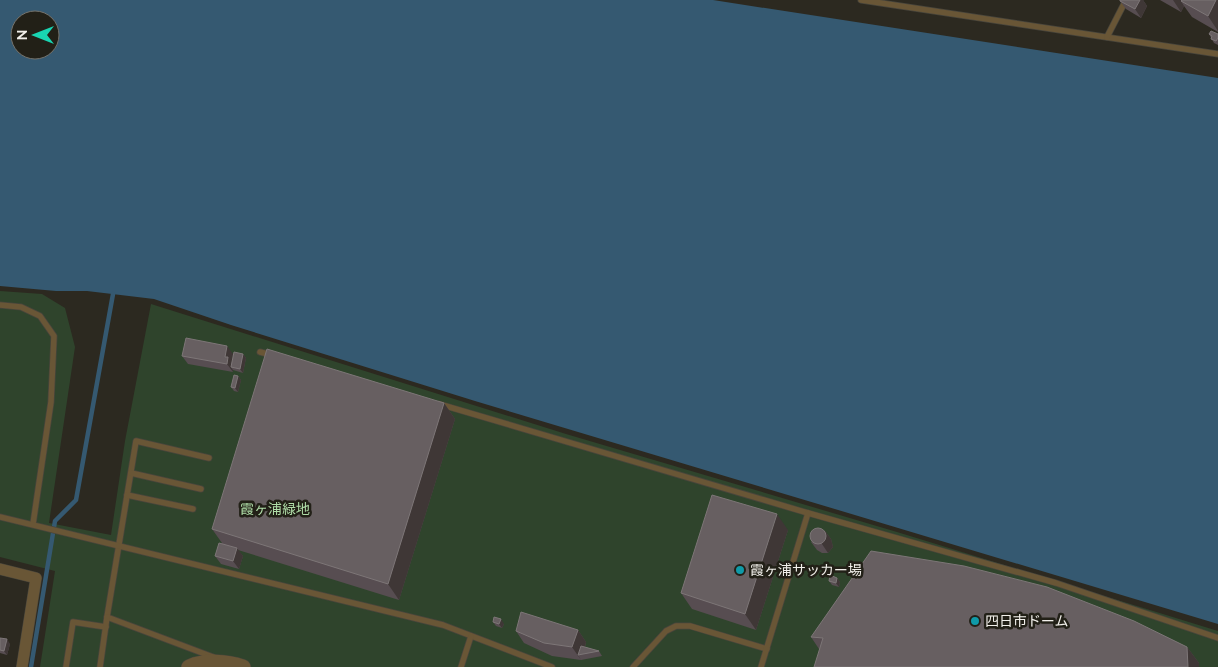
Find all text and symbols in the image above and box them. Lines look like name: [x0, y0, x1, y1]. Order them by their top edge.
north arrow: [10, 10, 60, 60]
text: N: [13, 30, 31, 40]
park label: 霞ヶ浦緑地: [240, 500, 310, 518]
place label: 霞ヶ浦サッカー場: [750, 561, 862, 579]
marker: 霞ヶ浦サッカー場: [734, 564, 746, 576]
place label: 四日市ドーム: [985, 612, 1069, 630]
marker: 四日市ドーム: [969, 615, 981, 627]

